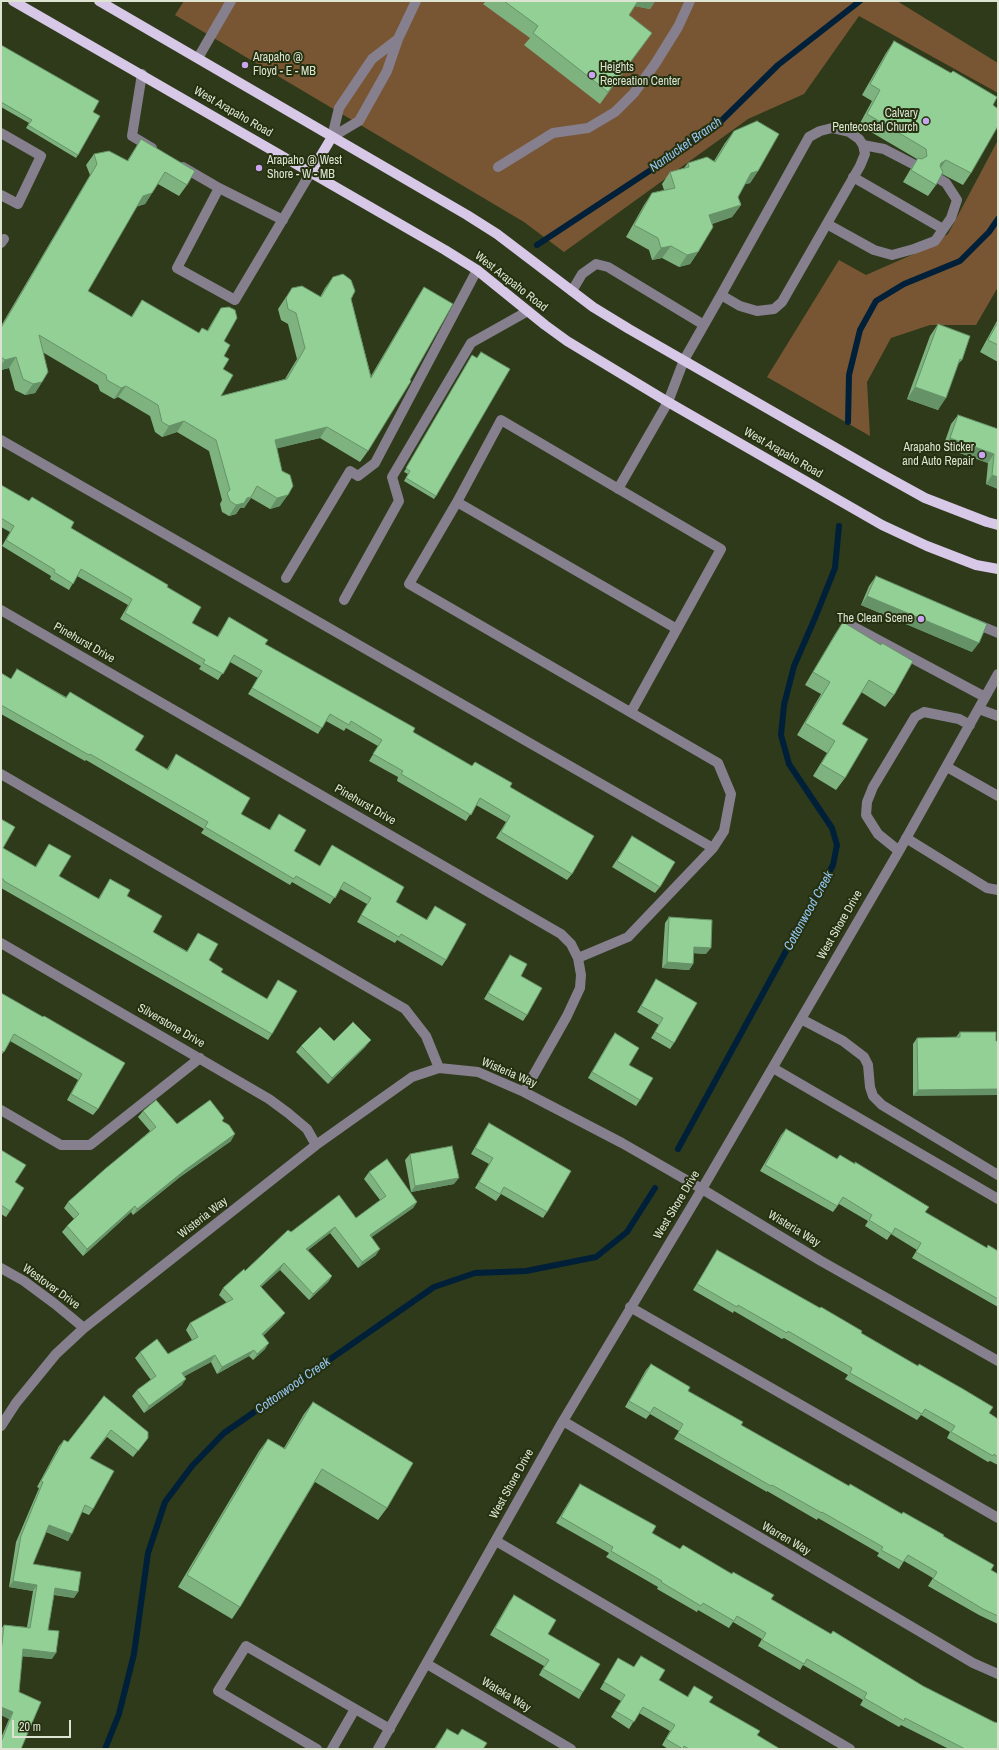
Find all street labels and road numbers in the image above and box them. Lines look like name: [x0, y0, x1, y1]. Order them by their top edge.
street label: West Arapaho Road: [191, 84, 275, 140]
street label: West Arapaho Road: [472, 249, 550, 315]
street label: West Arapaho Road: [741, 425, 825, 481]
street label: Pinehurst Drive: [51, 620, 117, 666]
street label: Pinehurst Drive: [332, 782, 398, 828]
street label: West Shore Drive: [814, 888, 866, 962]
street label: Silverstone Drive: [135, 1001, 207, 1051]
street label: Wisteria Way: [479, 1055, 539, 1091]
street label: West Shore Drive: [651, 1168, 703, 1242]
street label: Wisteria Way: [175, 1194, 231, 1242]
street label: Wisteria Way: [765, 1208, 823, 1250]
street label: Westover Drive: [19, 1261, 83, 1313]
street label: West Shore Drive: [487, 1447, 537, 1521]
street label: Warren Way: [759, 1519, 813, 1559]
street label: Wateka Way: [479, 1675, 533, 1715]

